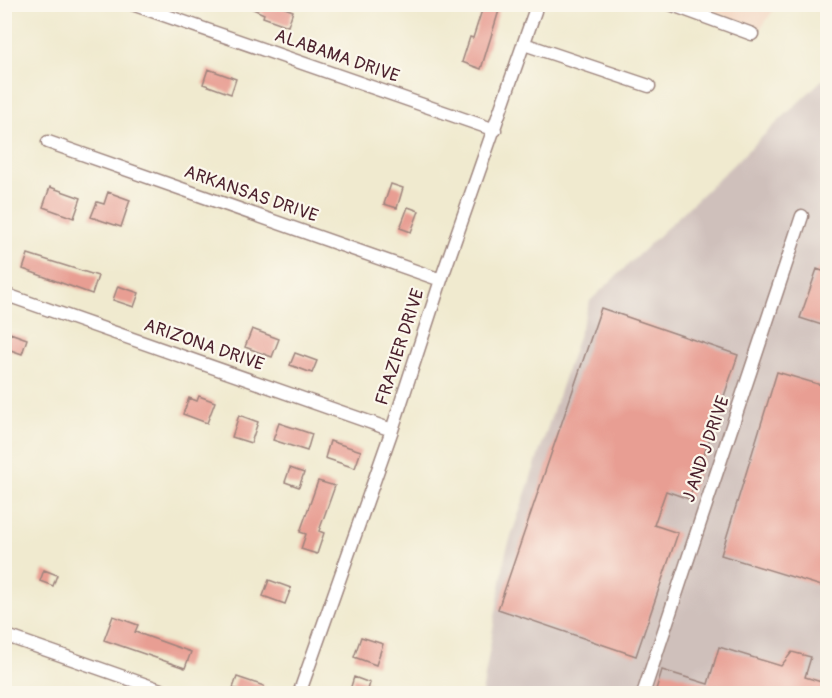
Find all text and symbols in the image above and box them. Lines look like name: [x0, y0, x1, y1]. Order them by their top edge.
street label: ALABAMA DRIVE: [272, 24, 402, 88]
street label: ARKANSAS DRIVE: [181, 160, 321, 228]
street label: FRAZIER DRIVE: [370, 286, 430, 408]
street label: ARIZONA DRIVE: [141, 314, 267, 376]
street label: J AND J DRIVE: [677, 393, 735, 505]

